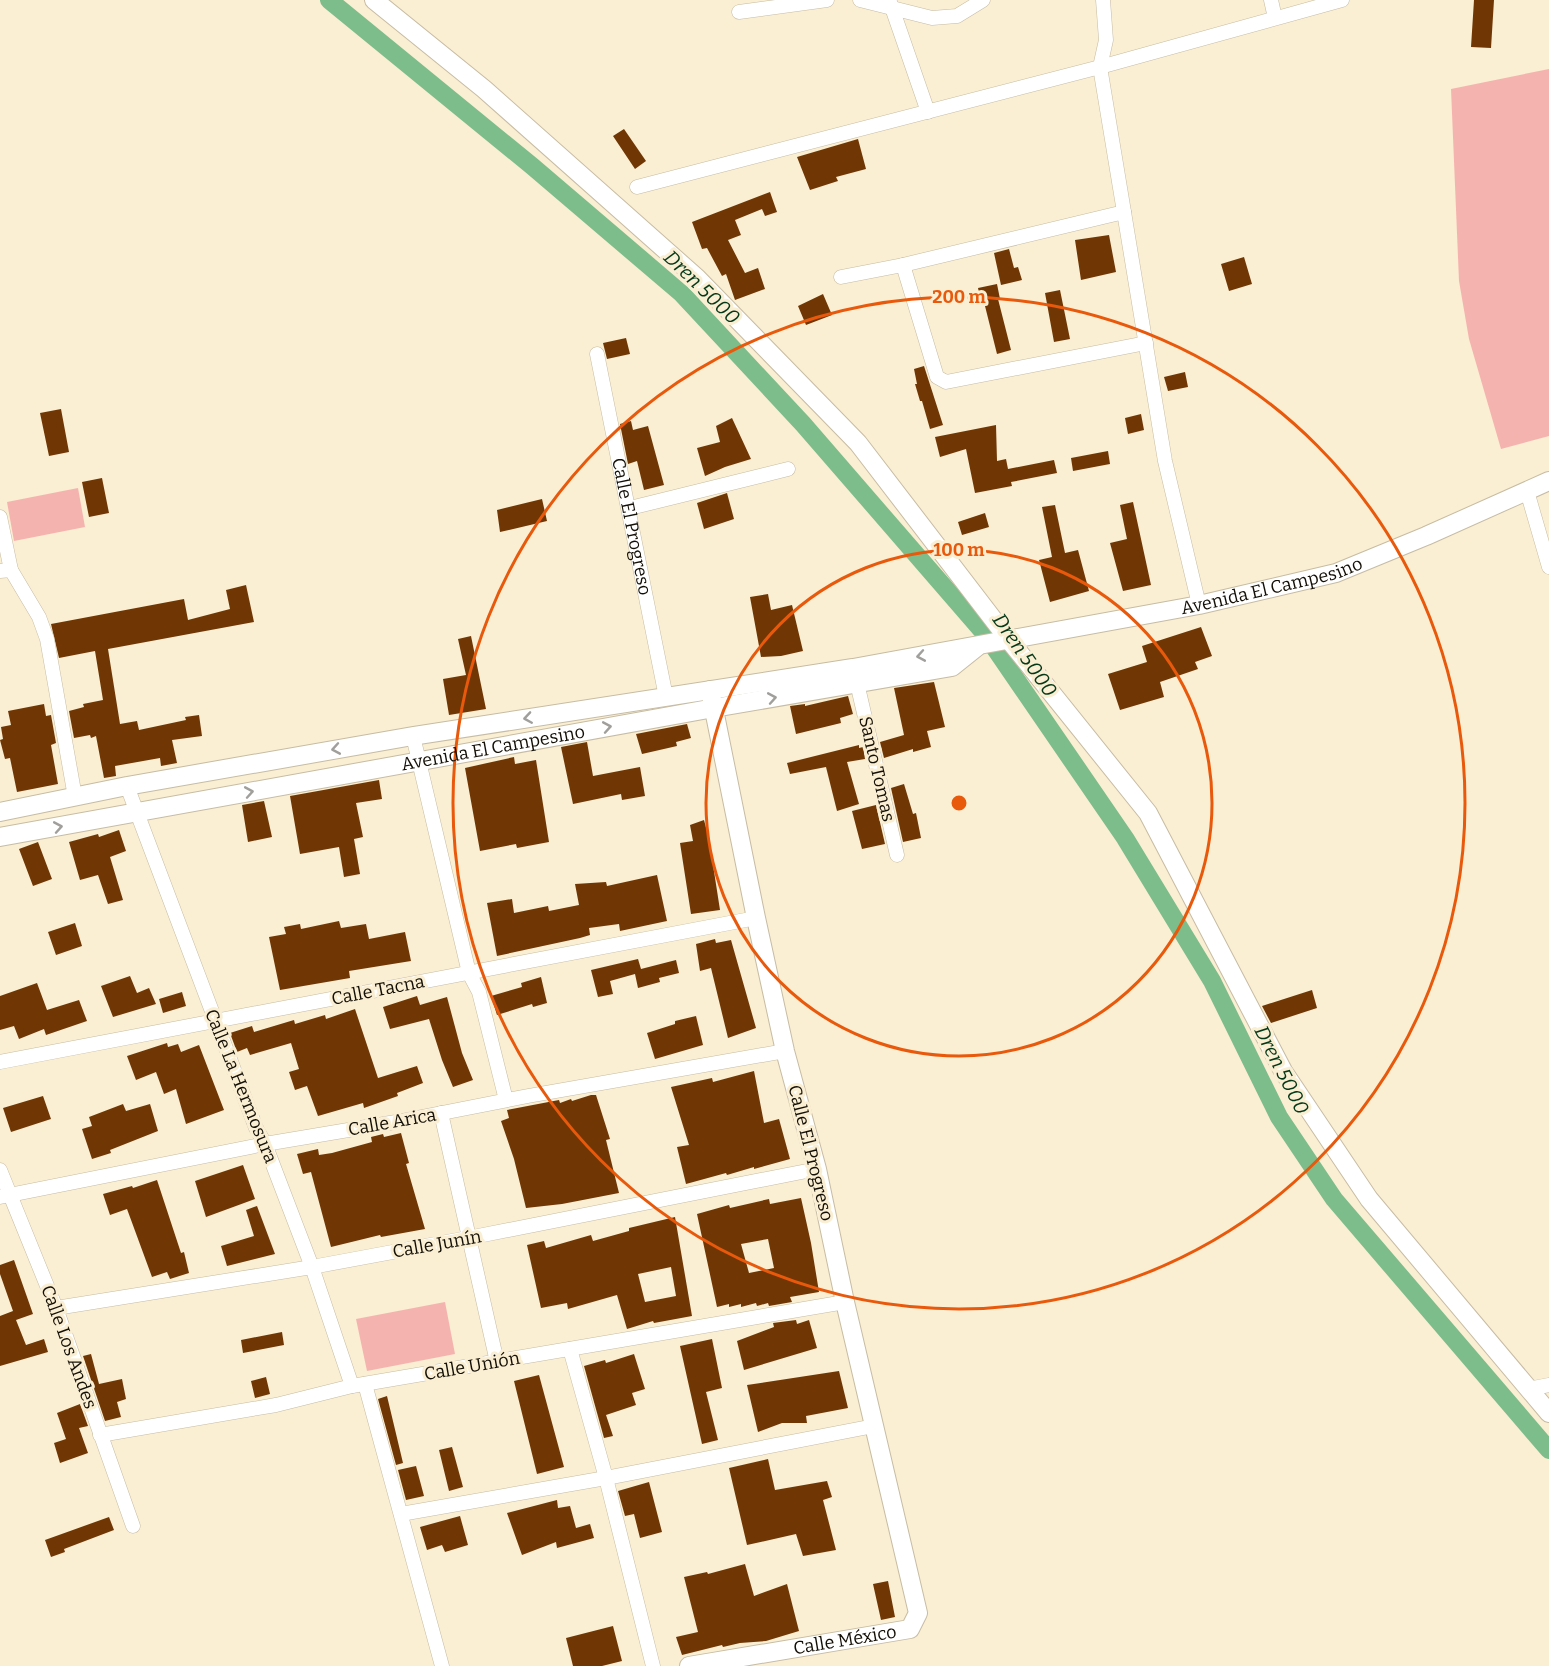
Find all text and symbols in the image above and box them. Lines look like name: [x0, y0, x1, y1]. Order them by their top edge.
water label: Dren 5000: [659, 245, 745, 329]
text: 200 m: [932, 286, 986, 308]
street label: Calle El Progreso: [607, 456, 656, 597]
text: 100 m: [933, 539, 985, 561]
street label: Avenida El Campesino: [1179, 552, 1366, 619]
water label: Dren 5000: [988, 609, 1062, 701]
one-way arrow: [916, 649, 925, 661]
one-way arrow: [767, 692, 776, 704]
one-way arrow: [523, 711, 533, 724]
street label: Santo Tomas: [854, 714, 900, 824]
street label: Avenida El Campesino: [399, 721, 587, 775]
one-way arrow: [601, 721, 611, 734]
one-way arrow: [331, 742, 341, 755]
one-way arrow: [244, 786, 254, 799]
centre of rings: [949, 793, 969, 813]
one-way arrow: [52, 821, 62, 834]
street label: Calle Tacna: [330, 970, 427, 1010]
street label: Calle La Hermosura: [200, 1006, 282, 1166]
water label: Dren 5000: [1249, 1022, 1315, 1118]
street label: Calle El Progreso: [783, 1083, 839, 1223]
street label: Calle Arica: [346, 1103, 438, 1141]
street label: Calle Junín: [391, 1225, 484, 1263]
street label: Calle Los Andes: [36, 1282, 102, 1412]
street label: Calle Unión: [422, 1347, 522, 1385]
street label: Calle México: [792, 1620, 898, 1659]

